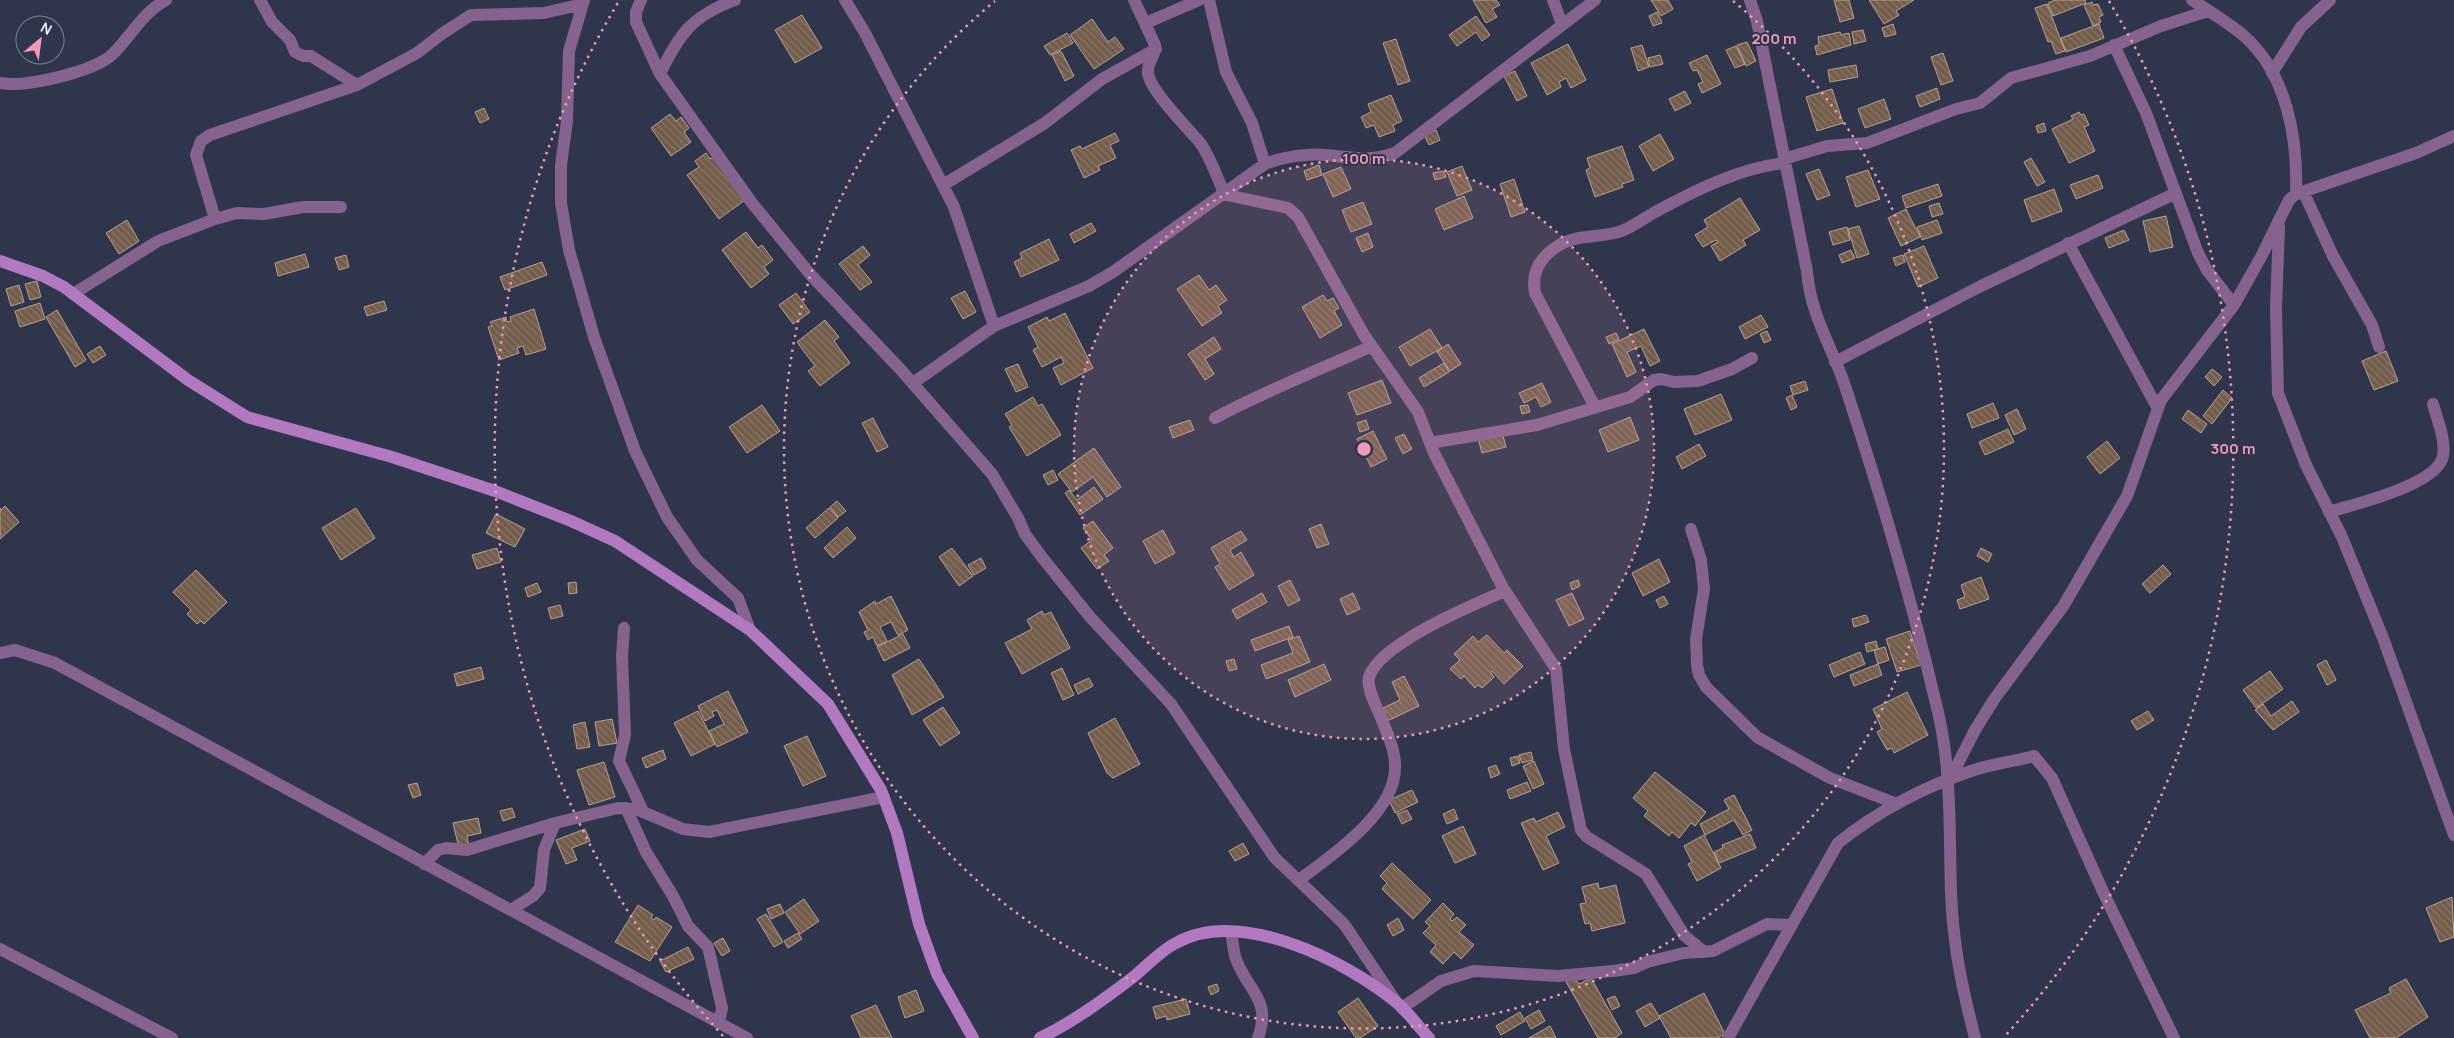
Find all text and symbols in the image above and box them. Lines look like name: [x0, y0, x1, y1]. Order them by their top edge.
north arrow: [15, 15, 65, 65]
text: N: [38, 17, 56, 39]
text: 200 m: [1751, 28, 1797, 49]
text: 100 m: [1343, 148, 1385, 169]
text: 300 m: [2211, 438, 2255, 459]
centre of rings: [1355, 440, 1373, 458]

